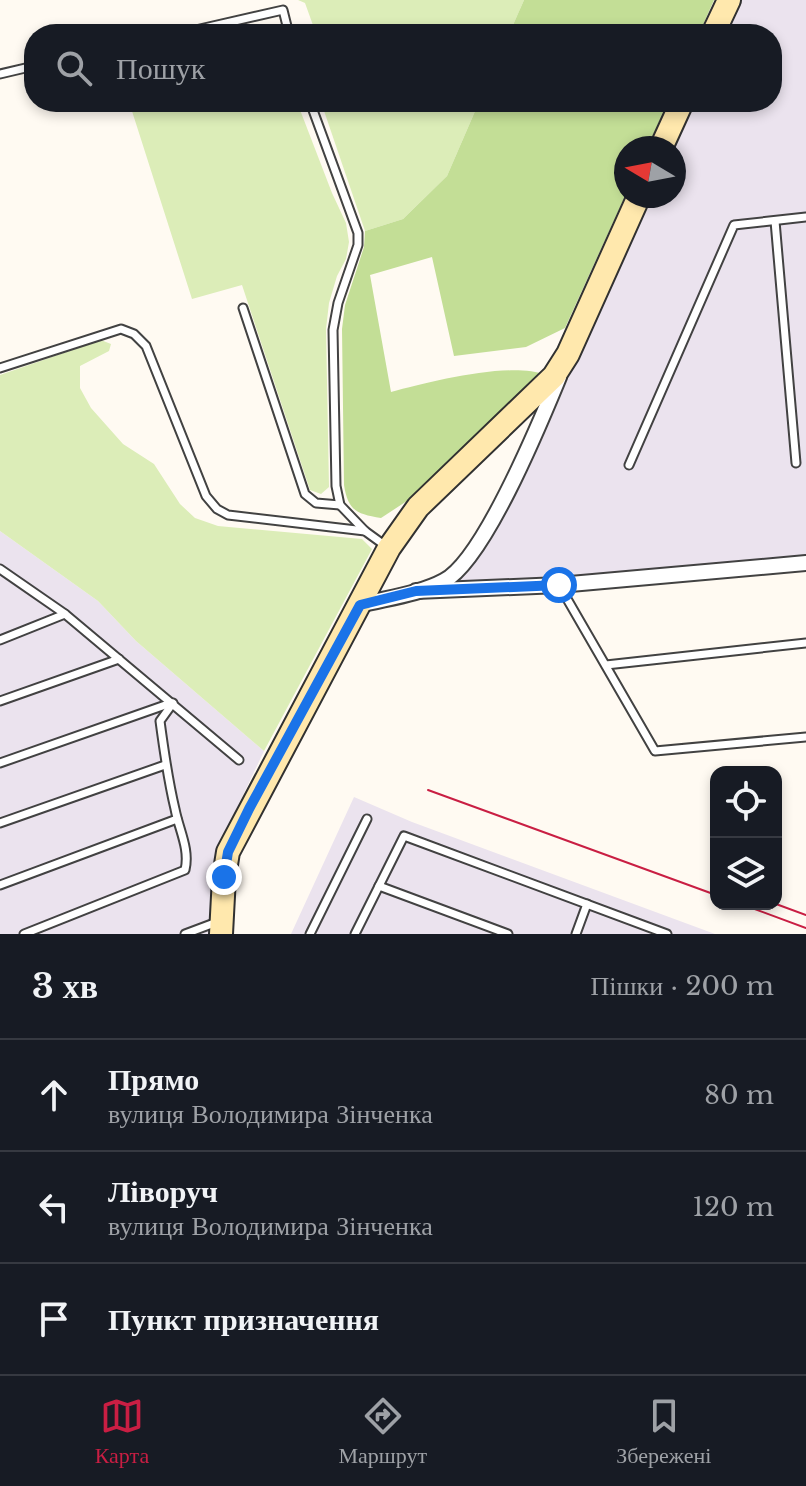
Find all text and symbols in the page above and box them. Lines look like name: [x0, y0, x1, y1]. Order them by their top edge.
search box: [24, 24, 782, 112]
icon: search: [52, 46, 96, 90]
text: Пошук: [116, 50, 205, 87]
north arrow: [614, 136, 686, 208]
route start: [541, 567, 577, 603]
map controls: [710, 766, 782, 910]
button: locate: [710, 766, 782, 838]
button: layers: [710, 838, 782, 910]
route end: [206, 859, 242, 895]
text: 3 хв: [32, 965, 98, 1007]
text: Пішки · 200 m: [591, 970, 774, 1002]
text: Прямо: [108, 1061, 199, 1098]
icon: ahead: [32, 1073, 76, 1117]
text: 80 m: [704, 1079, 774, 1111]
text: вулиця Володимира Зінченка: [108, 1098, 433, 1130]
text: Ліворуч: [108, 1173, 218, 1210]
icon: left: [32, 1185, 76, 1229]
text: 120 m: [692, 1191, 774, 1223]
text: вулиця Володимира Зінченка: [108, 1210, 433, 1242]
icon: arrive: [32, 1297, 76, 1341]
text: Пункт призначення: [108, 1301, 379, 1338]
tab: Карта: [95, 1394, 149, 1469]
tab: Маршрут: [338, 1394, 427, 1469]
tab: Збережені: [616, 1394, 711, 1469]

